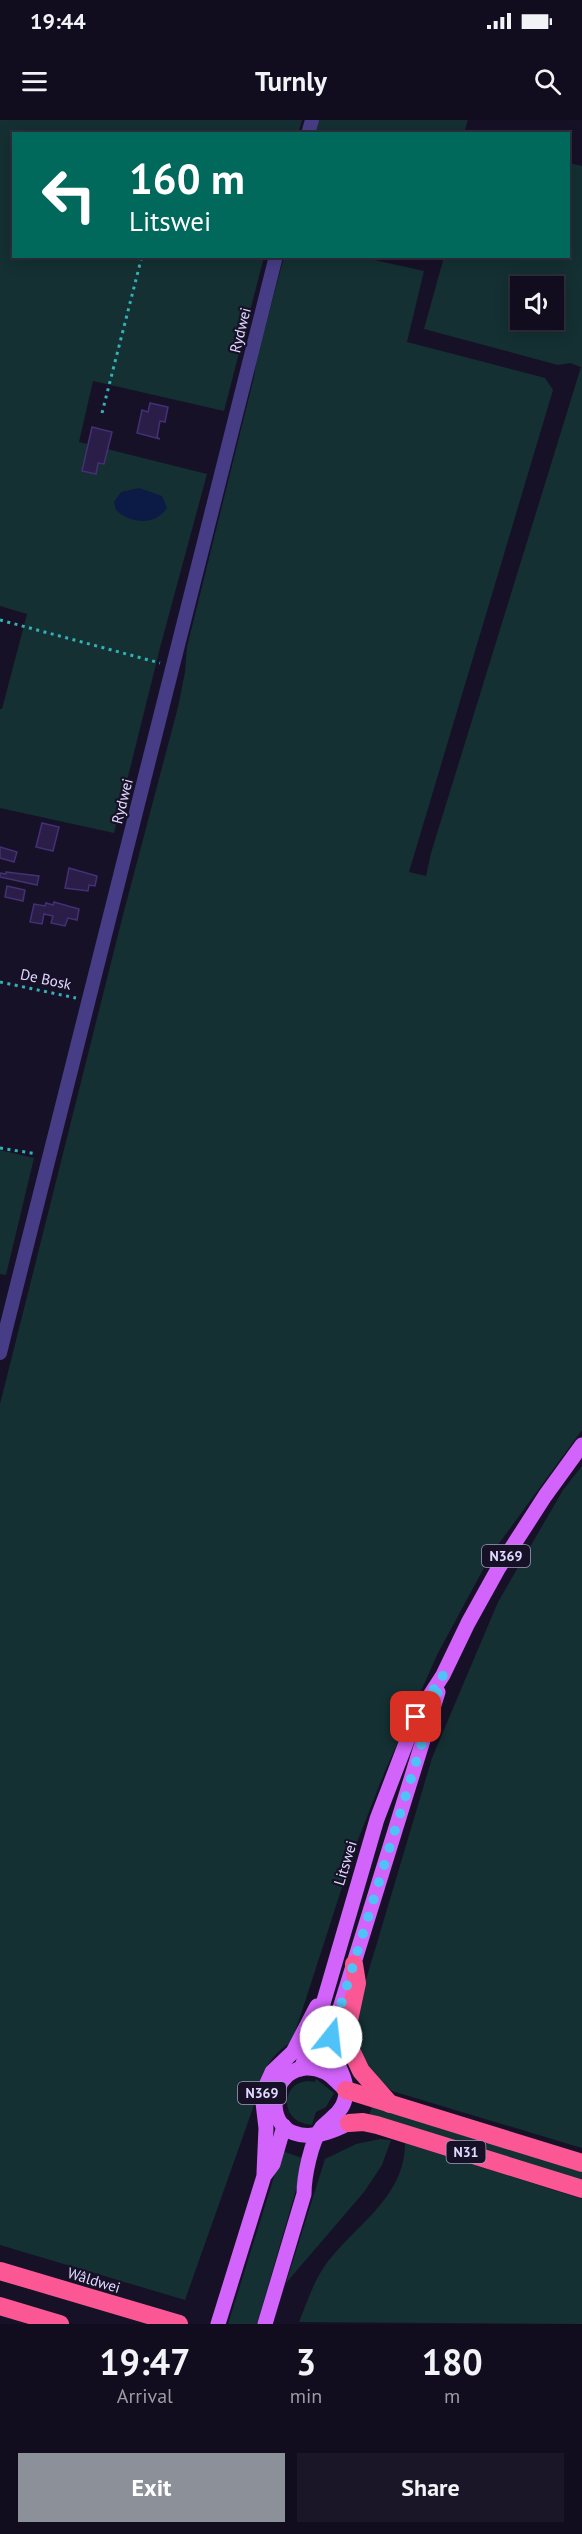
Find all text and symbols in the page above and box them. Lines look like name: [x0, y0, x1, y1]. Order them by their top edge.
text: 19:44: [30, 7, 86, 35]
text: Turnly: [255, 64, 327, 98]
icon: menu: [18, 65, 51, 98]
icon: search: [531, 65, 564, 98]
text: 160 m: [129, 151, 245, 206]
icon: left: [30, 156, 108, 234]
text: Litswei: [129, 204, 211, 238]
map controls: [510, 276, 564, 330]
button: sound: [510, 276, 564, 330]
street label: Rydwei: [225, 305, 255, 355]
street label: Rydwei: [107, 776, 137, 826]
street label: De Bosk: [19, 964, 74, 994]
road number: N369: [482, 1545, 530, 1567]
pin: [390, 1691, 441, 1742]
icon: arrive: [399, 1700, 432, 1733]
street label: Litswei: [329, 1838, 361, 1888]
position arrow: [299, 2005, 363, 2069]
road number: N369: [238, 2082, 286, 2104]
road number: N31: [446, 2141, 486, 2163]
street label: Wâldwei: [65, 2263, 123, 2297]
text: 19:47: [99, 2338, 191, 2385]
text: 3: [296, 2338, 316, 2385]
text: 180: [422, 2338, 483, 2385]
text: Arrival: [117, 2383, 173, 2409]
text: min: [290, 2383, 322, 2409]
text: m: [444, 2383, 460, 2409]
button: Exit: [18, 2453, 285, 2522]
button: Share: [297, 2453, 564, 2522]

